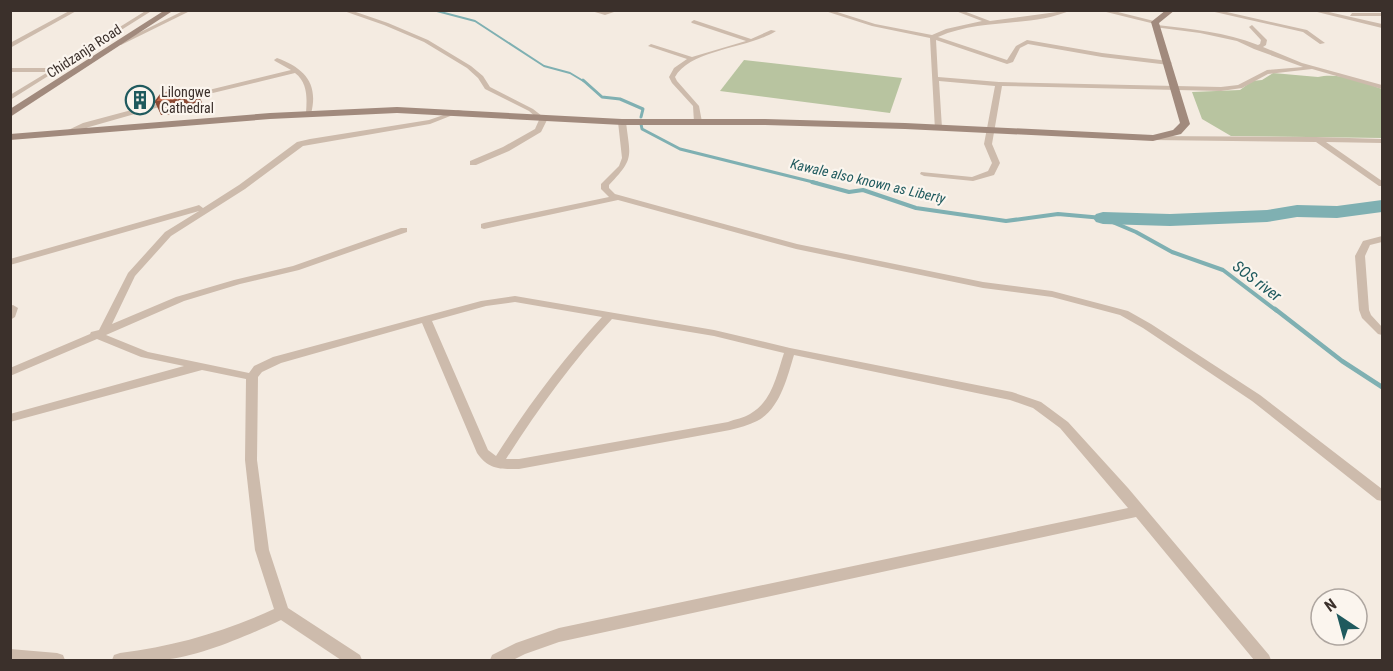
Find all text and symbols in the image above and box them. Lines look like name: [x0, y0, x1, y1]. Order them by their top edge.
street label: Chidzanja Road: [44, 21, 124, 81]
building icon: Lilongwe Cathedral: [124, 84, 156, 116]
place label: Lilongwe Cathedral: [161, 84, 214, 116]
water label: Kawale also known as Liberty: [789, 155, 947, 207]
water label: SOS river: [1229, 257, 1286, 306]
north arrow: [1309, 587, 1369, 647]
text: N: [1321, 595, 1340, 616]

